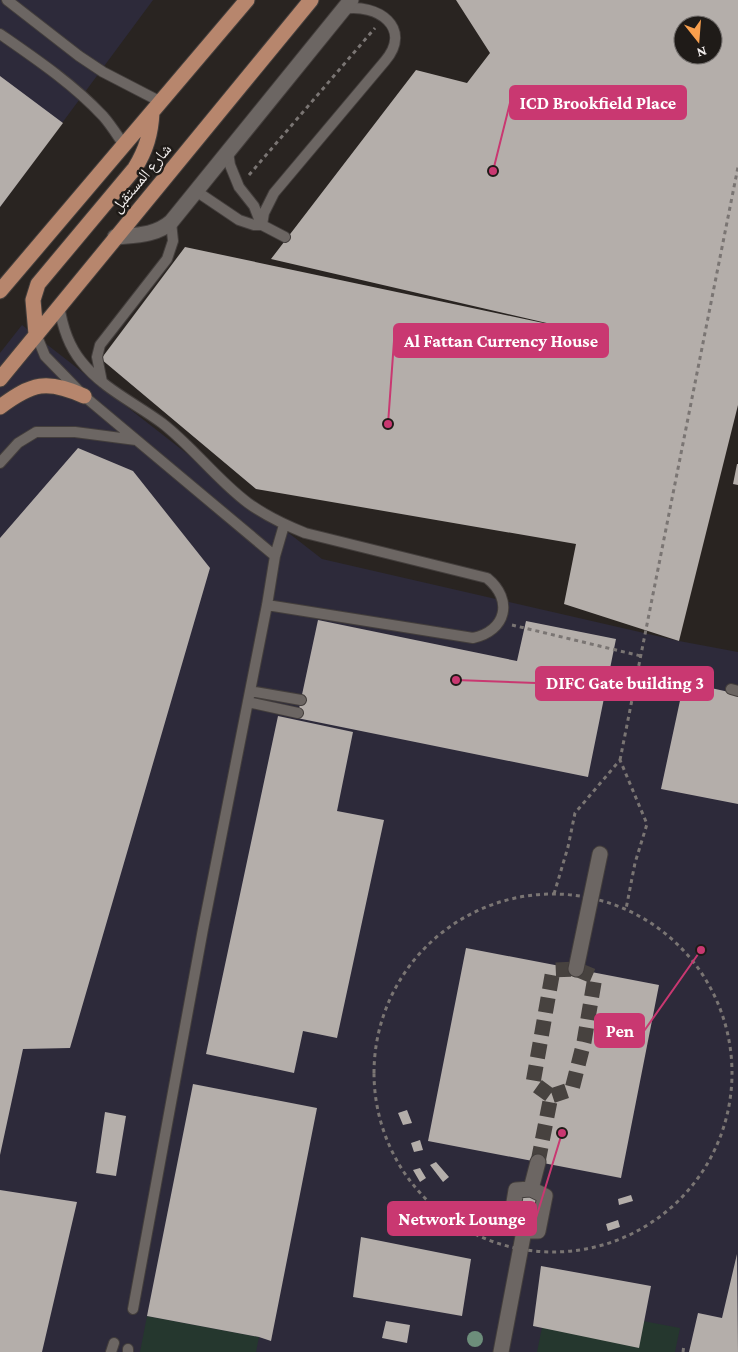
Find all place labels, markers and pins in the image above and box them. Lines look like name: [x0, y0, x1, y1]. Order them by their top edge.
callout: ICD Brookfield Place: [510, 86, 686, 119]
callout: Al Fattan Currency House: [394, 324, 608, 357]
callout: DIFC Gate building 3: [536, 667, 713, 700]
callout: Pen: [595, 1014, 644, 1047]
callout: Network Lounge: [388, 1202, 536, 1235]

